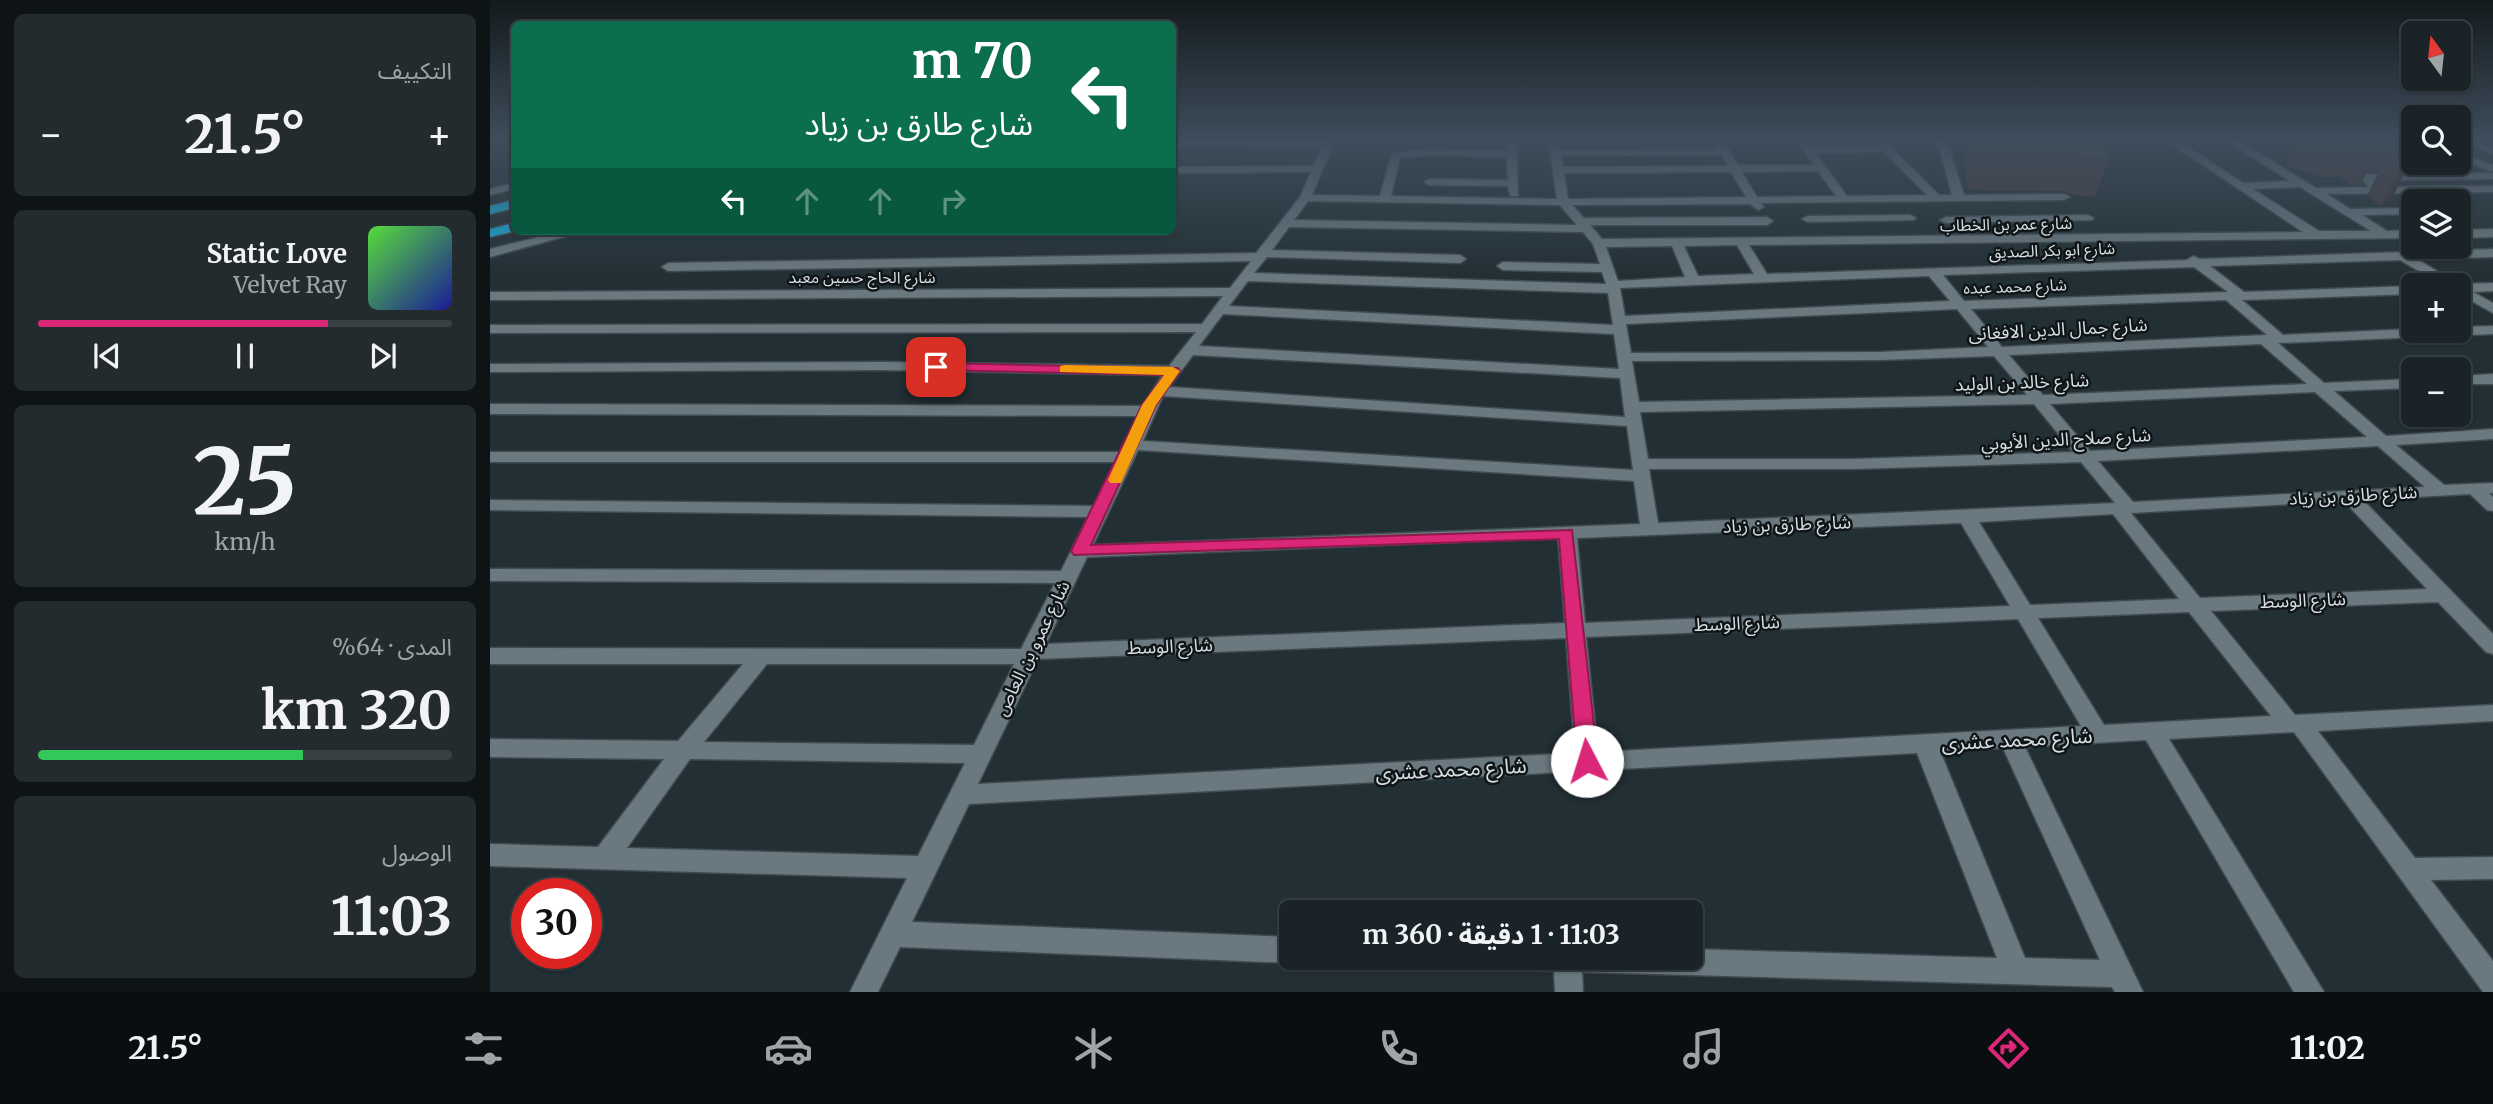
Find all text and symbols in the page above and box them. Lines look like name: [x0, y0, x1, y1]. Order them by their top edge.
north arrow: [2401, 21, 2471, 91]
map controls: [2401, 21, 2471, 427]
text: 70 m: [912, 30, 1033, 91]
icon: left: [1057, 49, 1148, 140]
text: التكييف: [378, 56, 452, 85]
text: 21.5°: [184, 102, 306, 167]
text: شارع طارق بن زياد: [804, 104, 1033, 144]
button: search: [2401, 105, 2471, 175]
text: −: [38, 111, 63, 158]
text: +: [427, 111, 452, 158]
icon: left: [715, 182, 753, 220]
icon: ahead: [788, 182, 826, 220]
icon: ahead: [861, 182, 899, 220]
icon: right: [934, 182, 972, 220]
button: layers: [2401, 189, 2471, 259]
street label: شارع عمر بن الخطاب: [1940, 213, 2072, 238]
text: Static Love: [207, 237, 347, 270]
street label: شارع ابو بكر الصديق: [1989, 238, 2116, 265]
street label: شارع الحاج حسين معبد: [788, 267, 936, 290]
text: Velvet Ray: [234, 270, 347, 299]
button: +: [2401, 273, 2471, 343]
street label: شارع محمد عبده: [1963, 274, 2067, 301]
street label: شارع جمال الدين الافغانى: [1968, 313, 2148, 348]
icon: previous: [88, 337, 126, 375]
icon: pause: [226, 337, 264, 375]
icon: next: [364, 337, 402, 375]
pin: [906, 337, 966, 397]
icon: arrive: [917, 348, 955, 386]
button: −: [2401, 357, 2471, 427]
street label: شارع خالد بن الوليد: [1954, 368, 2090, 399]
street label: شارع صلاح الدين الأيوبي: [1980, 423, 2152, 458]
text: 25: [193, 424, 297, 539]
street label: شارع طارق بن زياد: [2288, 480, 2418, 513]
street label: شارع طارق بن زياد: [1722, 510, 1852, 541]
text: km/h: [215, 527, 275, 556]
street label: شارع عمرو بن العاص: [989, 577, 1077, 721]
street label: شارع الوسط: [2260, 587, 2346, 616]
street label: شارع الوسط: [1694, 610, 1780, 639]
text: المدى · 64%: [332, 632, 452, 661]
street label: شارع الوسط: [1127, 633, 1213, 662]
text: 320 km: [261, 678, 452, 743]
street label: شارع محمد عشرى: [1941, 722, 2093, 758]
position arrow: [1550, 724, 1624, 798]
street label: شارع محمد عشرى: [1375, 752, 1527, 788]
text: الوصول: [382, 838, 452, 867]
speed limit sign: 30: [511, 878, 602, 969]
text: 11:03: [331, 884, 452, 949]
text: 11:03 · 1 دقيقة · 360 m: [1362, 918, 1620, 951]
icon: filters: [459, 1024, 508, 1073]
icon: car: [764, 1024, 813, 1073]
icon: climate: [1069, 1024, 1118, 1073]
icon: phone: [1374, 1024, 1423, 1073]
icon: music: [1679, 1024, 1728, 1073]
icon: directions: [1984, 1024, 2033, 1073]
text: 21.5°: [128, 1028, 203, 1068]
text: 11:02: [2290, 1028, 2365, 1068]

